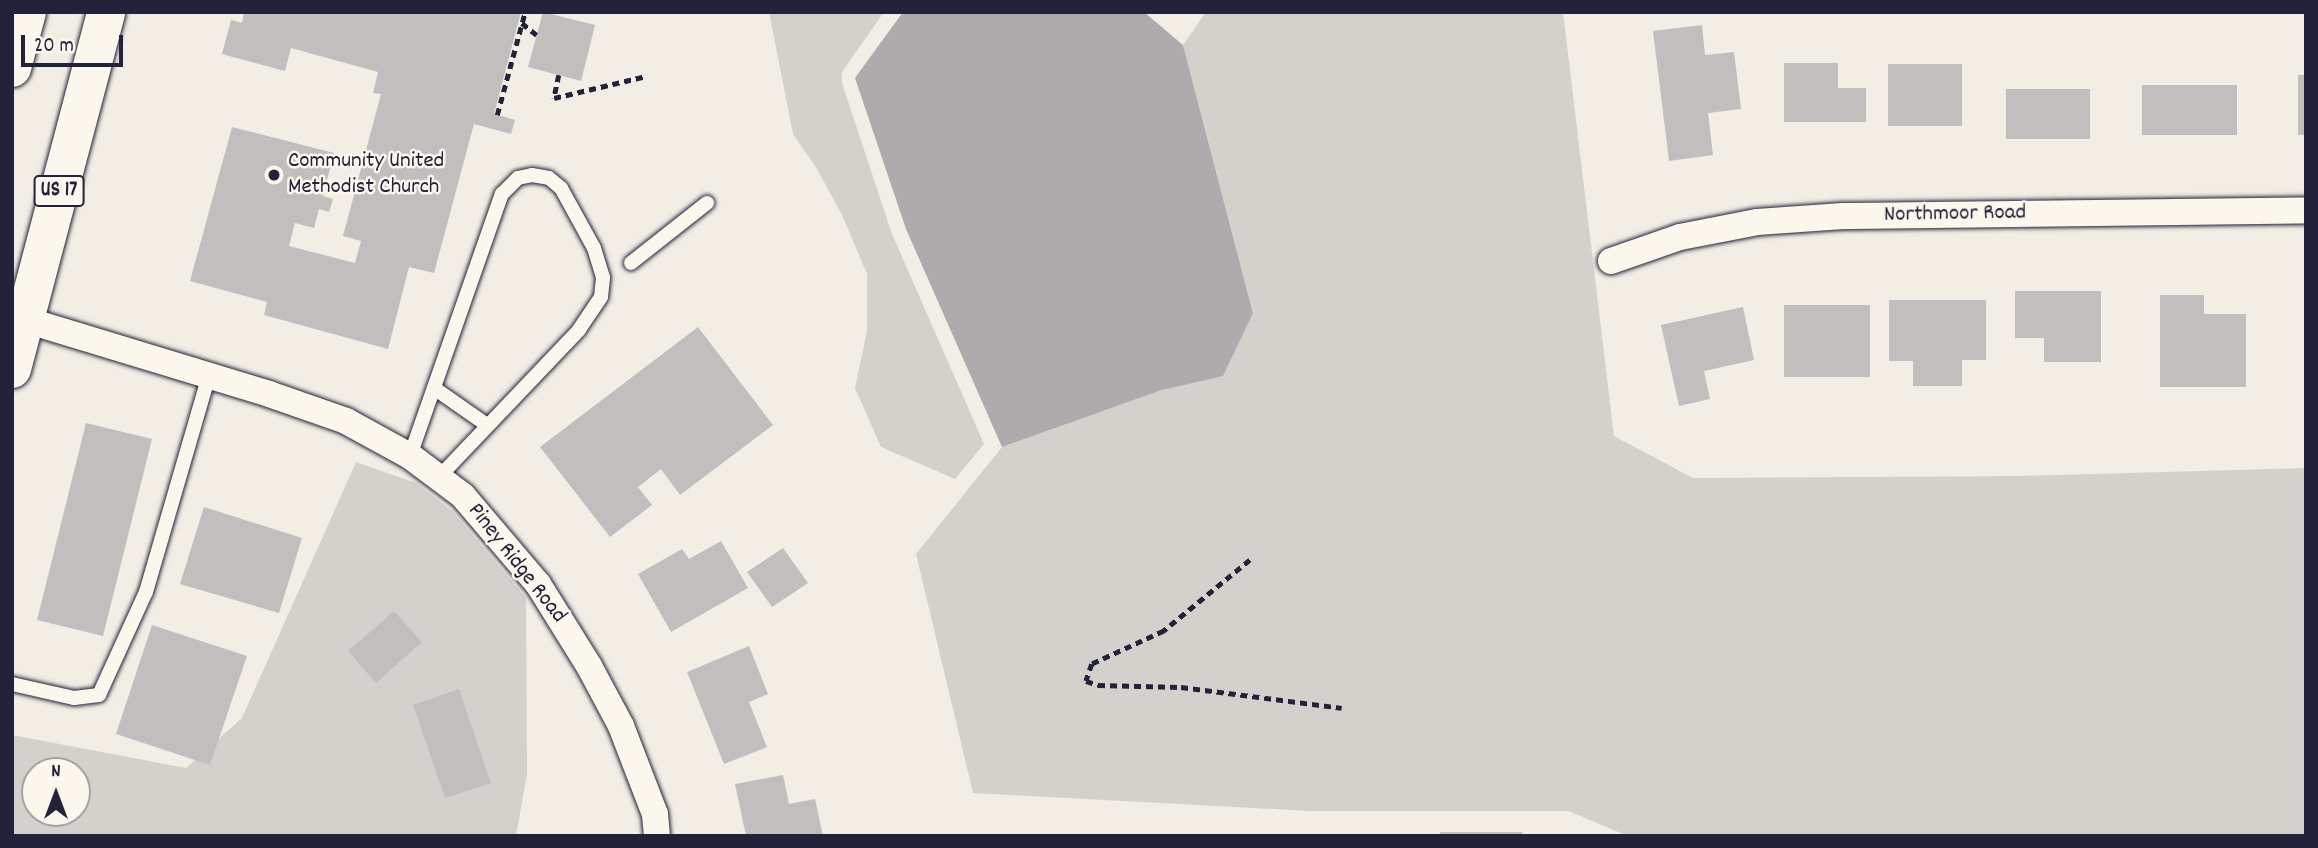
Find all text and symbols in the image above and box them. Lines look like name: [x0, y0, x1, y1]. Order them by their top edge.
scale bar: [24, 21, 126, 65]
text: 20 m: [34, 32, 74, 62]
place label: Community United Methodist Church: [288, 148, 444, 202]
marker: Community United Methodist Church: [266, 167, 282, 183]
road number: US 17: [33, 174, 85, 208]
street label: Northmoor Road: [1884, 200, 2026, 230]
street label: Piney Ridge Road: [461, 499, 571, 629]
north arrow: [21, 757, 91, 827]
text: N: [51, 759, 61, 786]

